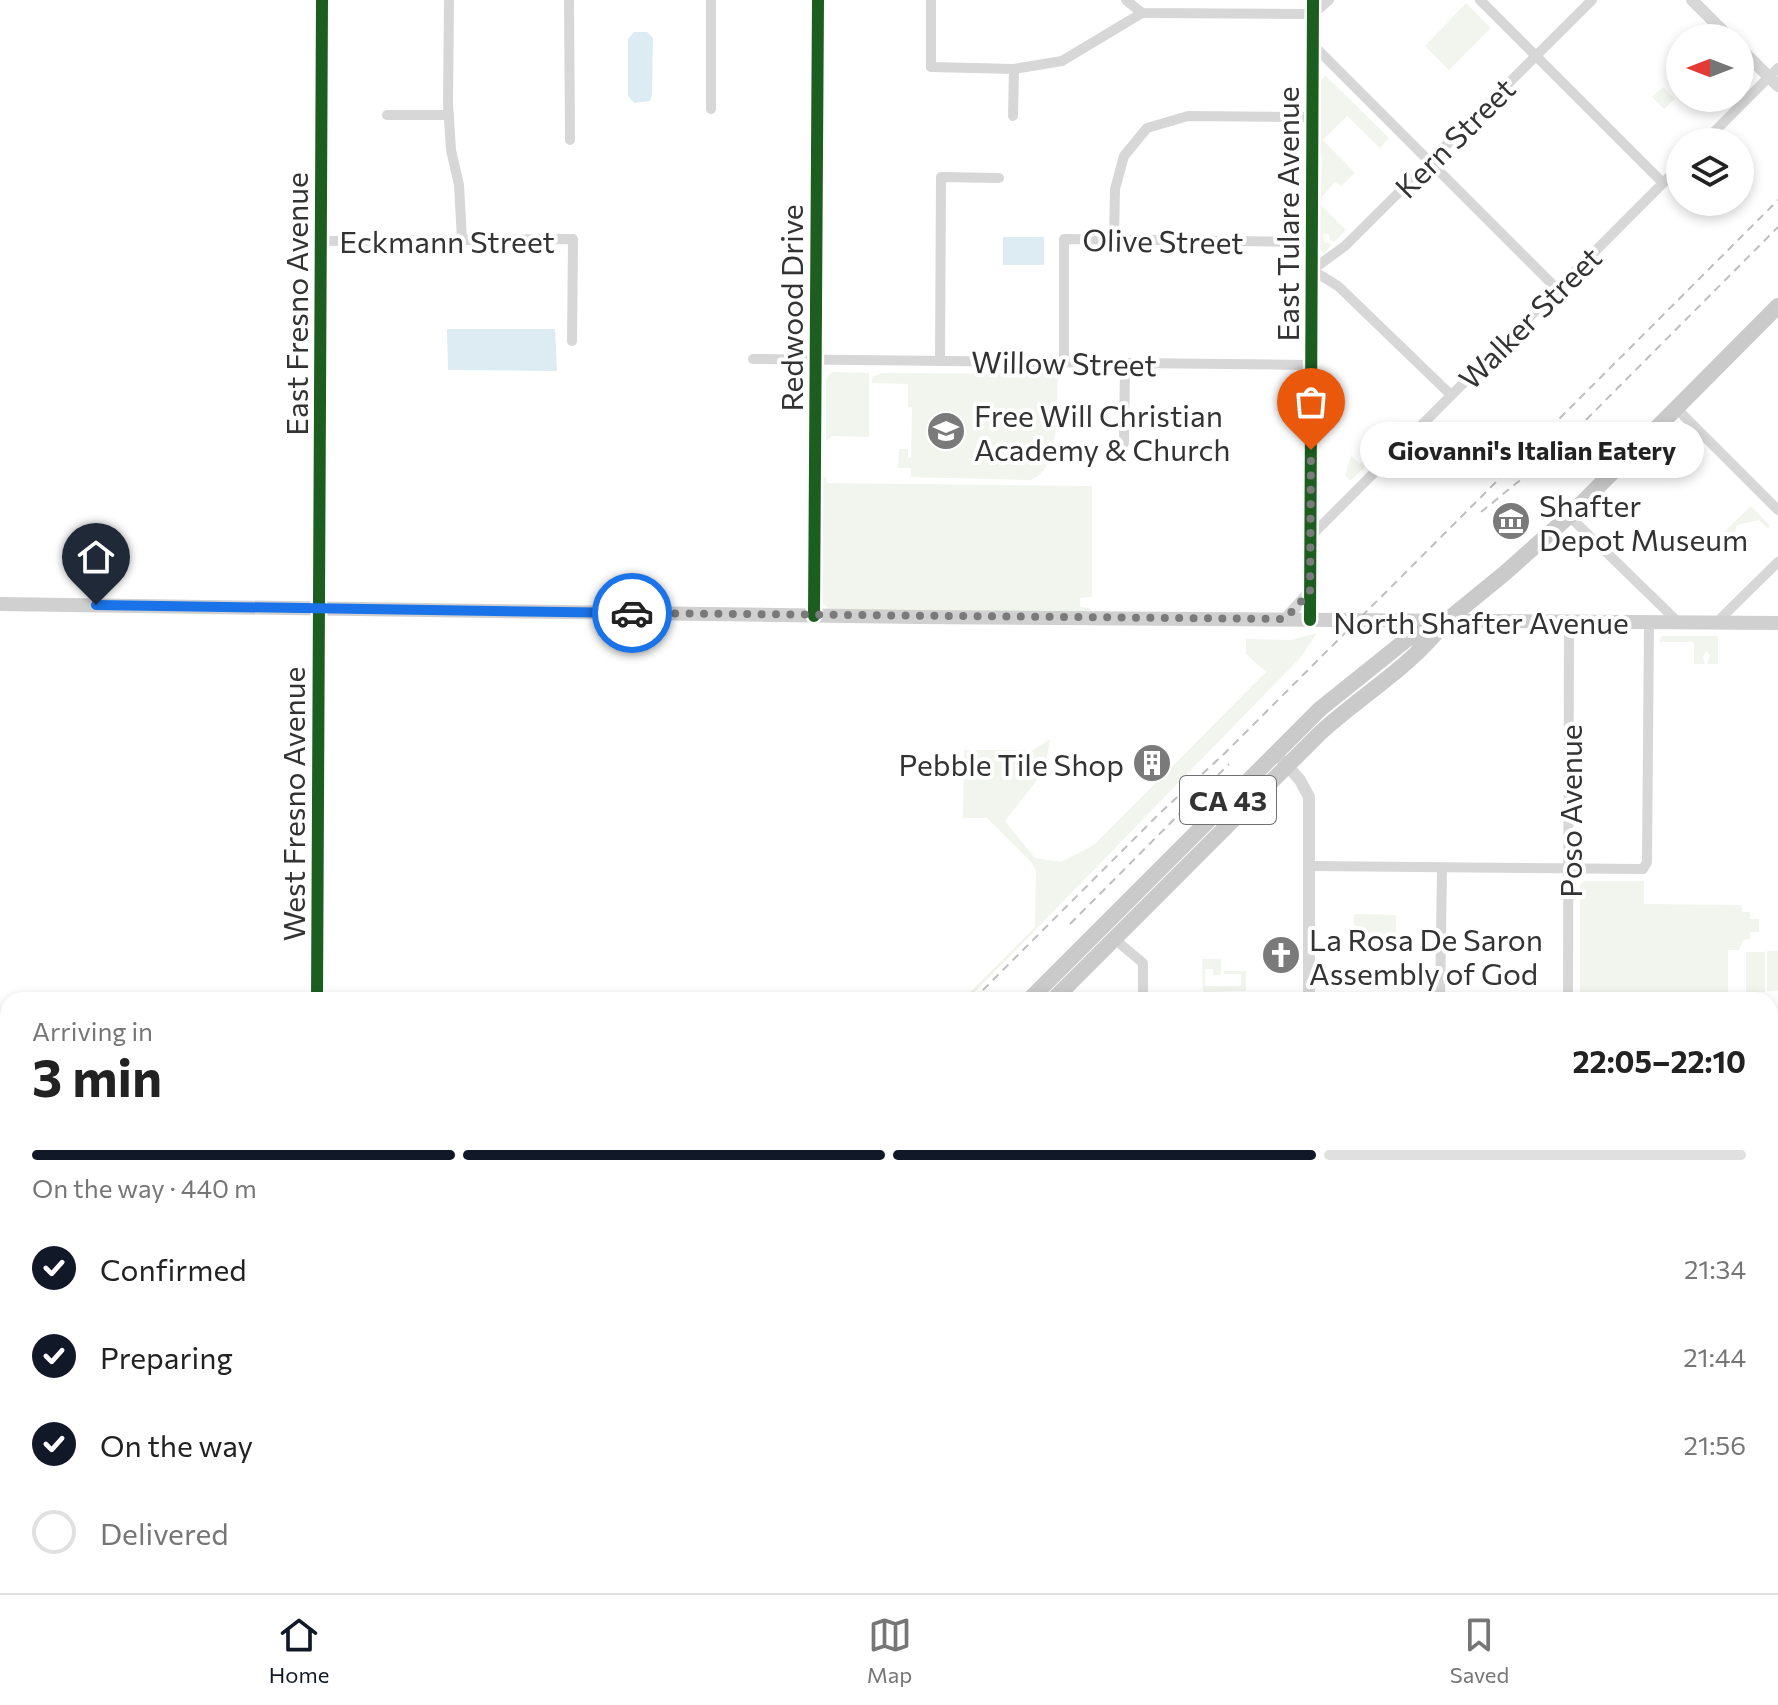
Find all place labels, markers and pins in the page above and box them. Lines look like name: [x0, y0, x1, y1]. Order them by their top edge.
pin: [1277, 368, 1345, 450]
place label: Free Will Christian Academy & Church: [974, 396, 1231, 467]
school or university icon: Free Will Christian Academy & Church: [925, 410, 967, 452]
callout: Giovanni's Italian Eatery: [1359, 422, 1703, 478]
place label: Shafter Depot Museum: [1539, 486, 1748, 557]
museum icon: Shafter Depot Museum: [1490, 500, 1532, 542]
pin: [62, 523, 130, 605]
building icon: Pebble Tile Shop: [1131, 742, 1173, 784]
place label: Pebble Tile Shop: [899, 745, 1124, 782]
place label: La Rosa De Saron Assembly of God: [1309, 920, 1543, 991]
church icon: La Rosa De Saron Assembly of God: [1260, 934, 1302, 976]

